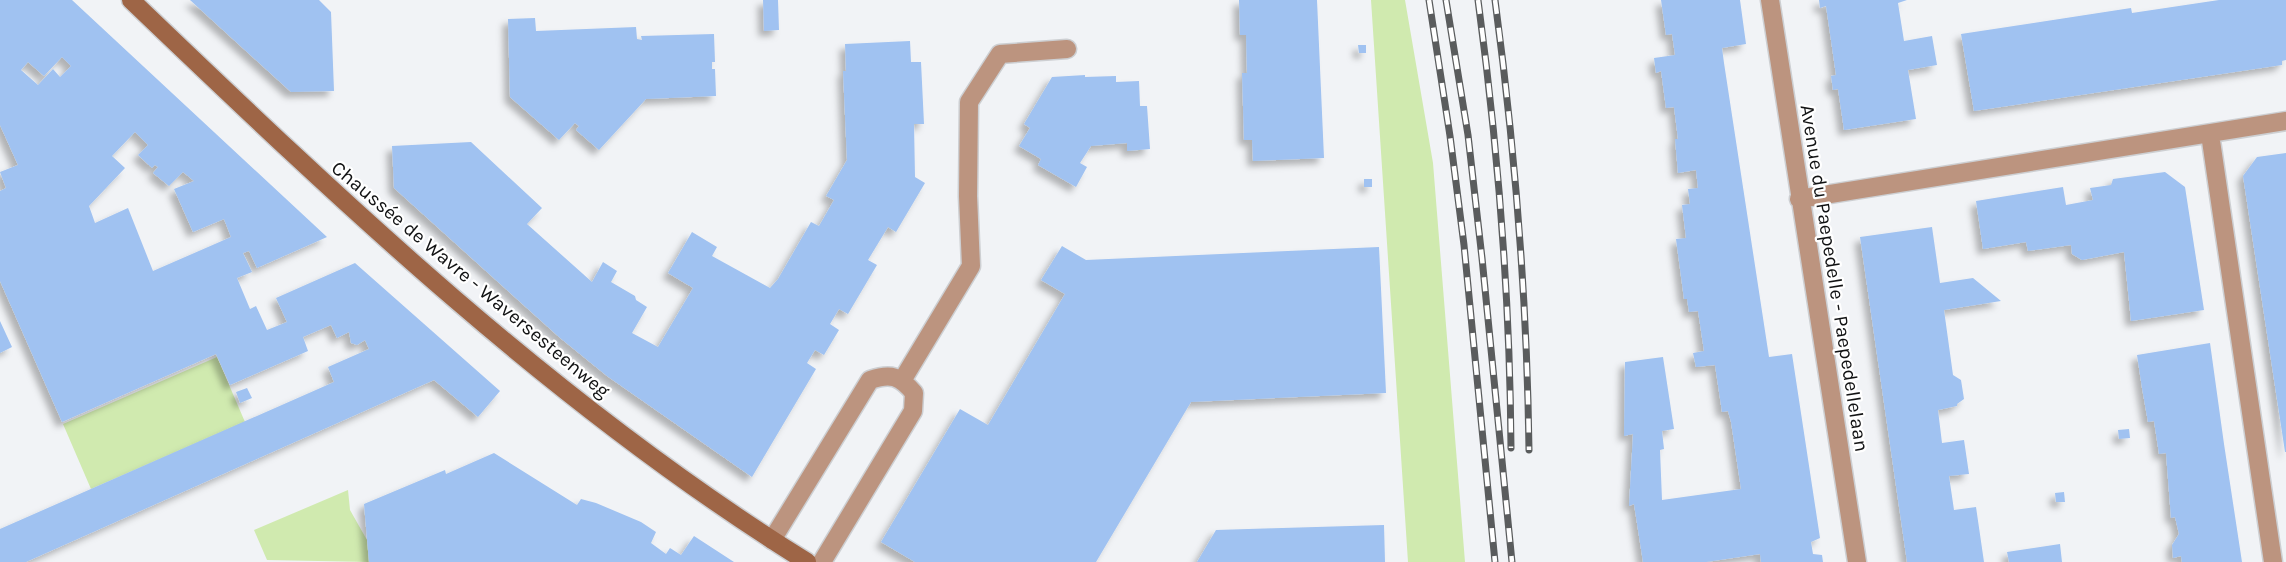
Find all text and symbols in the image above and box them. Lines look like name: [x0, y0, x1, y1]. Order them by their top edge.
street label: Avenue du Paepedelle - Paepedellelaan: [1796, 103, 1873, 453]
street label: Chaussée de Wavre - Waversesteenweg: [327, 156, 614, 403]

